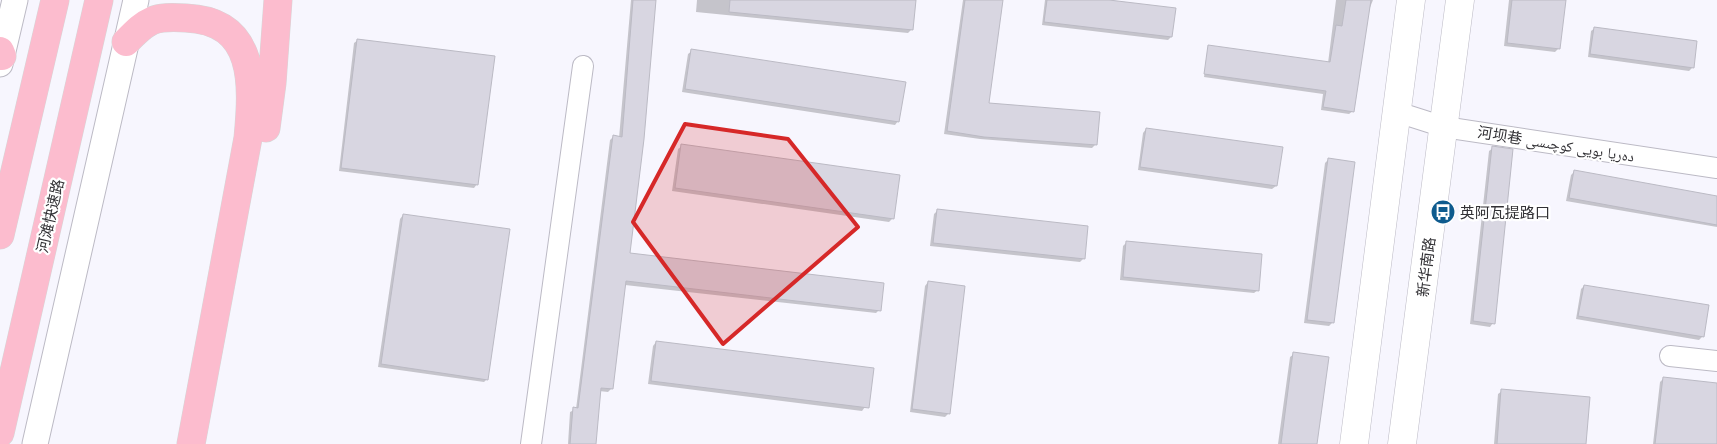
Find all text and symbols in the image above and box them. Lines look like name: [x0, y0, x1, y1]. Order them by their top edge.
street label: 河坝巷 دەريا بويى كوچىسى: [1476, 123, 1636, 167]
street label: 河滩快速路: [33, 178, 67, 254]
bus stop icon: 英阿瓦提路口: [1430, 199, 1456, 225]
place label: 英阿瓦提路口: [1460, 204, 1550, 221]
street label: 新华南路: [1414, 236, 1438, 298]

